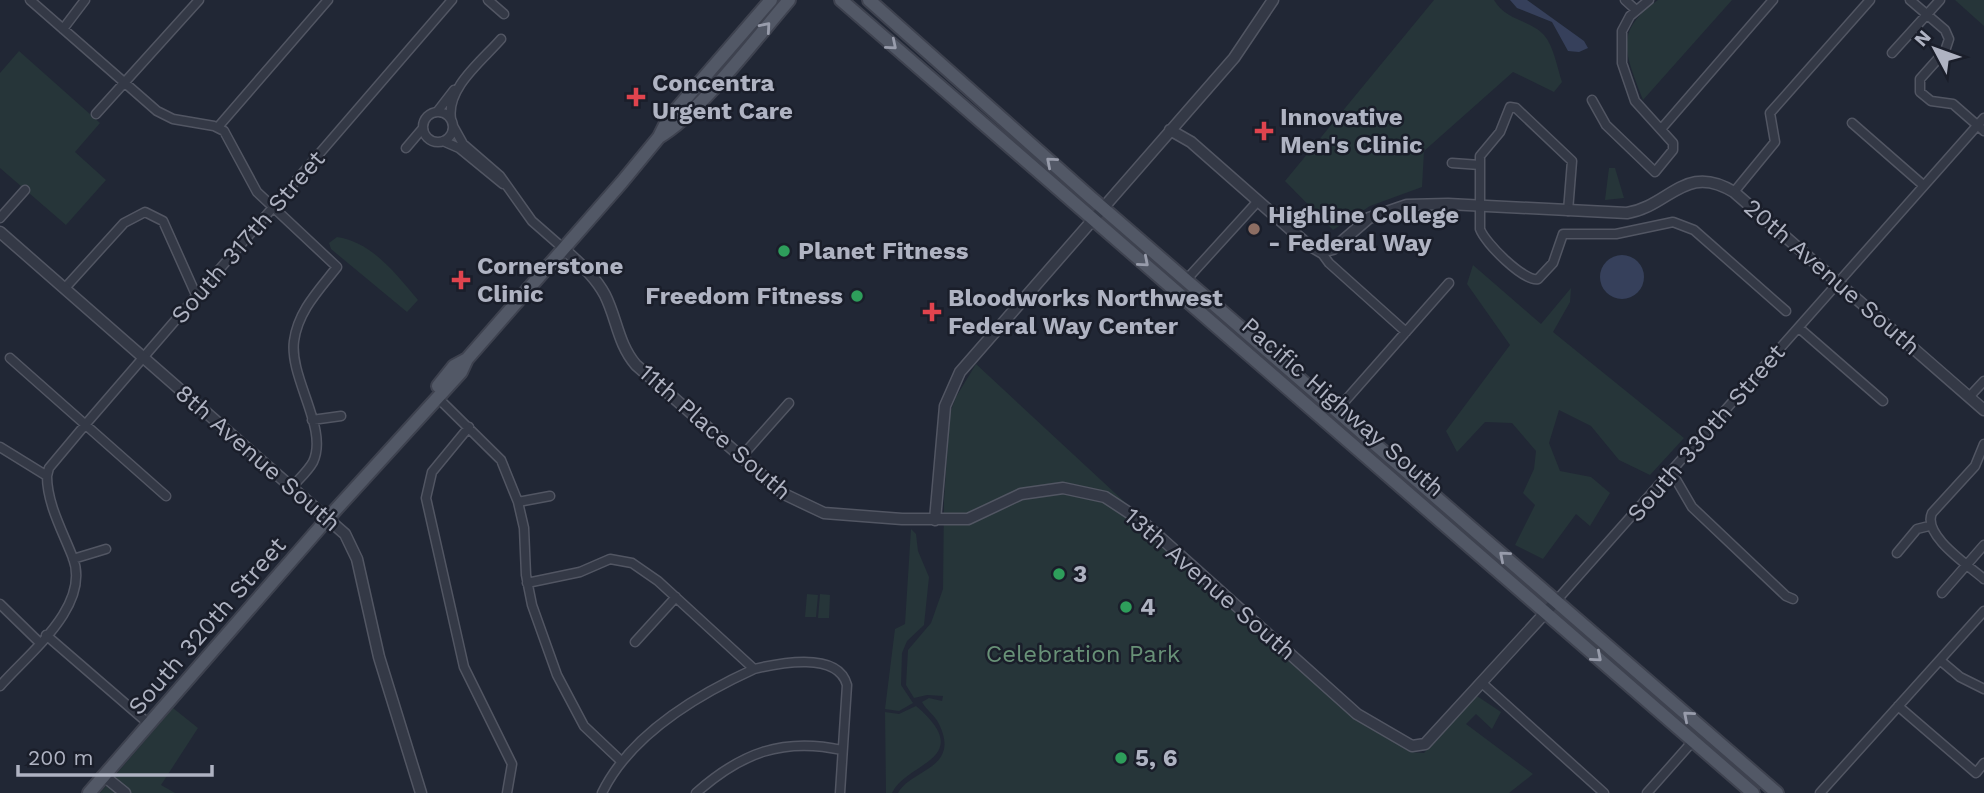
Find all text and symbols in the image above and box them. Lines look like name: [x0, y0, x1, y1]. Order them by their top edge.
north arrow: [1900, 14, 1970, 84]
one-way arrow: [758, 22, 770, 35]
text: N: [1909, 25, 1936, 51]
one-way arrow: [885, 36, 897, 49]
place label: Concentra Urgent Care: [652, 69, 793, 125]
marker: Concentra Urgent Care: [626, 87, 646, 107]
place label: Innovative Men's Clinic: [1280, 103, 1423, 159]
marker: Innovative Men's Clinic: [1254, 121, 1274, 141]
street label: South 317th Street: [165, 145, 331, 329]
one-way arrow: [1046, 158, 1059, 170]
street label: 20th Avenue South: [1738, 193, 1926, 361]
place label: Highline College - Federal Way: [1268, 201, 1459, 257]
marker: Highline College - Federal Way: [1246, 221, 1262, 237]
place label: Planet Fitness: [798, 237, 969, 265]
marker: Planet Fitness: [776, 243, 792, 259]
place label: Cornerstone Clinic: [477, 252, 623, 308]
one-way arrow: [1136, 254, 1149, 266]
marker: Cornerstone Clinic: [451, 270, 471, 290]
place label: Freedom Fitness: [645, 282, 843, 310]
place label: Bloodworks Northwest Federal Way Center: [948, 284, 1223, 340]
marker: Freedom Fitness: [849, 288, 865, 304]
marker: Bloodworks Northwest Federal Way Center: [922, 302, 942, 322]
street label: Pacific Highway South: [1236, 311, 1450, 503]
street label: South 330th Street: [1621, 339, 1791, 527]
street label: 11th Place South: [633, 358, 797, 506]
street label: 8th Avenue South: [170, 379, 346, 537]
street label: 13th Avenue South: [1119, 502, 1301, 666]
street label: South 320th Street: [122, 532, 292, 720]
one-way arrow: [1500, 552, 1513, 564]
place label: 3: [1073, 560, 1087, 588]
marker: 3: [1051, 566, 1067, 582]
place label: 4: [1140, 593, 1156, 621]
marker: 4: [1118, 599, 1134, 615]
park label: Celebration Park: [986, 640, 1181, 668]
one-way arrow: [1589, 649, 1602, 661]
one-way arrow: [1683, 712, 1696, 724]
scale bar: [18, 734, 212, 778]
place label: 5, 6: [1135, 744, 1178, 772]
text: 200 m: [28, 745, 94, 770]
marker: 5, 6: [1113, 750, 1129, 766]

